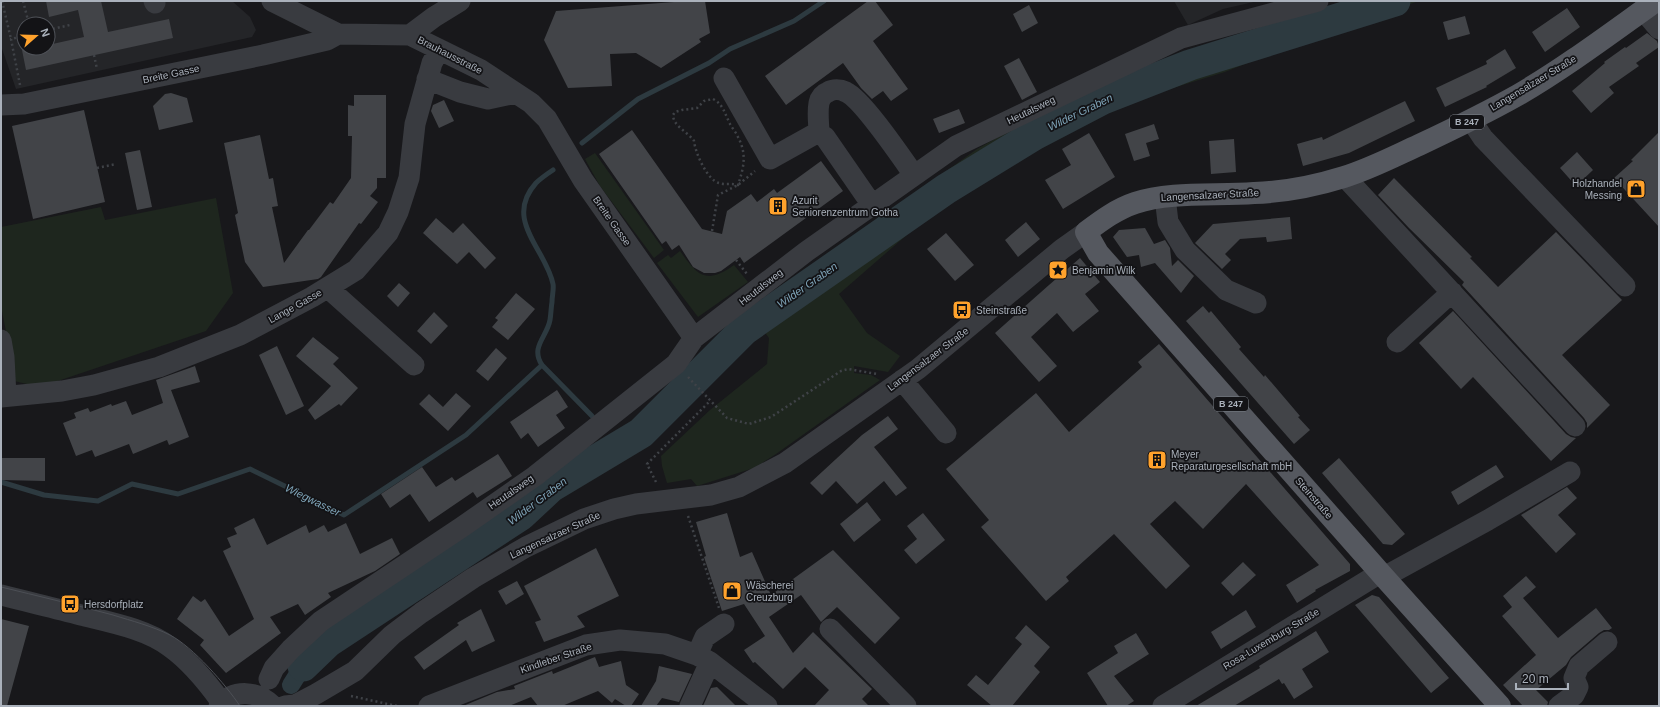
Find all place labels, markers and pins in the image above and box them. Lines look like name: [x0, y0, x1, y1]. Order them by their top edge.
place label: Holzhandel Messing: [1572, 178, 1622, 201]
shop icon: Holzhandel Messing: [1625, 178, 1647, 200]
building icon: Azurit Seniorenzentrum Gotha: [767, 195, 789, 217]
place label: Azurit Seniorenzentrum Gotha: [792, 195, 899, 218]
place icon: Benjamin Wilk: [1047, 259, 1069, 281]
place label: Benjamin Wilk: [1072, 265, 1136, 276]
bus stop icon: Steinstraße: [951, 299, 973, 321]
place label: Steinstraße: [976, 305, 1028, 316]
building icon: Meyer Reparaturgesellschaft mbH: [1146, 449, 1168, 471]
place label: Meyer Reparaturgesellschaft mbH: [1171, 449, 1292, 472]
shop icon: Wäscherei Creuzburg: [721, 580, 743, 602]
place label: Wäscherei Creuzburg: [746, 580, 793, 603]
bus stop icon: Hersdorfplatz: [59, 593, 81, 615]
place label: Hersdorfplatz: [84, 599, 143, 610]

